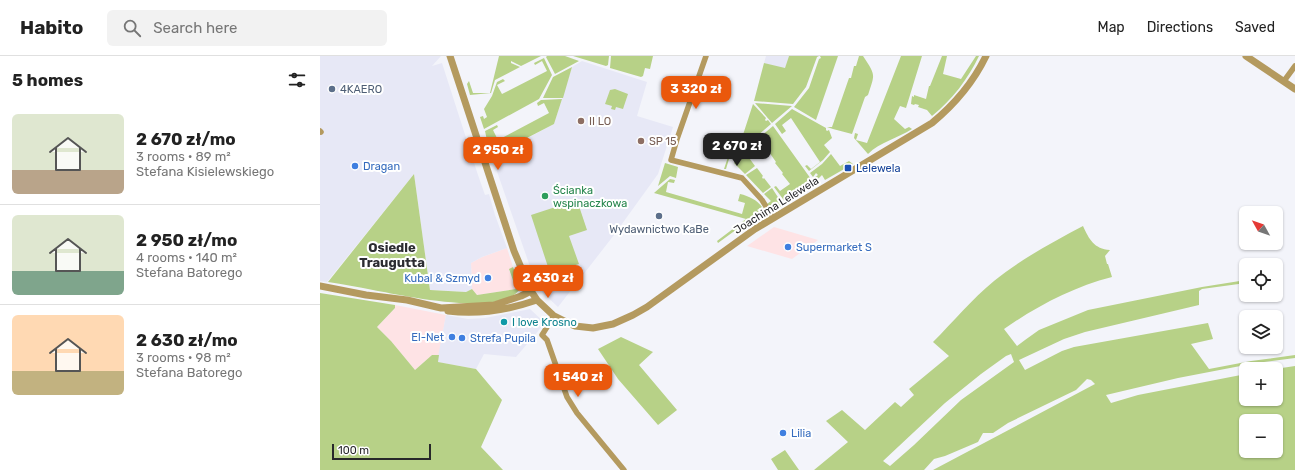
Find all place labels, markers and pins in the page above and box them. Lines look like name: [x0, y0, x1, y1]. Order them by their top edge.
pin: 3 320 zł: [655, 76, 737, 110]
place label: 4KAERO: [340, 83, 382, 96]
marker: 4KAERO: [327, 84, 337, 94]
place label: II LO: [589, 115, 611, 128]
marker: II LO: [576, 116, 586, 126]
pin: 2 670 zł: [696, 133, 778, 167]
place label: SP 15: [649, 135, 677, 148]
marker: SP 15: [636, 136, 646, 146]
pin: 2 950 zł: [457, 137, 539, 171]
place label: Dragan: [363, 160, 400, 173]
marker: Dragan: [350, 161, 360, 171]
place label: Lelewela: [856, 162, 901, 175]
marker: Lelewela: [843, 163, 853, 173]
place label: Ścianka wspinaczkowa: [553, 184, 627, 210]
marker: Ścianka wspinaczkowa: [540, 191, 550, 201]
marker: Wydawnictwo KaBe: [654, 211, 664, 221]
place label: Wydawnictwo KaBe: [609, 223, 709, 236]
place label: Supermarket S: [796, 241, 872, 254]
marker: Supermarket S: [783, 242, 793, 252]
pin: 2 630 zł: [507, 265, 589, 299]
place label: Kubal & Szmyd: [404, 272, 480, 285]
marker: Kubal & Szmyd: [483, 273, 493, 283]
place label: I love Krosno: [512, 316, 577, 329]
marker: I love Krosno: [499, 317, 509, 327]
place label: El-Net: [411, 331, 445, 344]
marker: El-Net: [447, 332, 457, 342]
place label: Strefa Pupila: [470, 332, 536, 345]
marker: Strefa Pupila: [457, 333, 467, 343]
pin: 1 540 zł: [537, 364, 619, 398]
place label: Lilia: [791, 427, 811, 440]
marker: Lilia: [778, 428, 788, 438]

